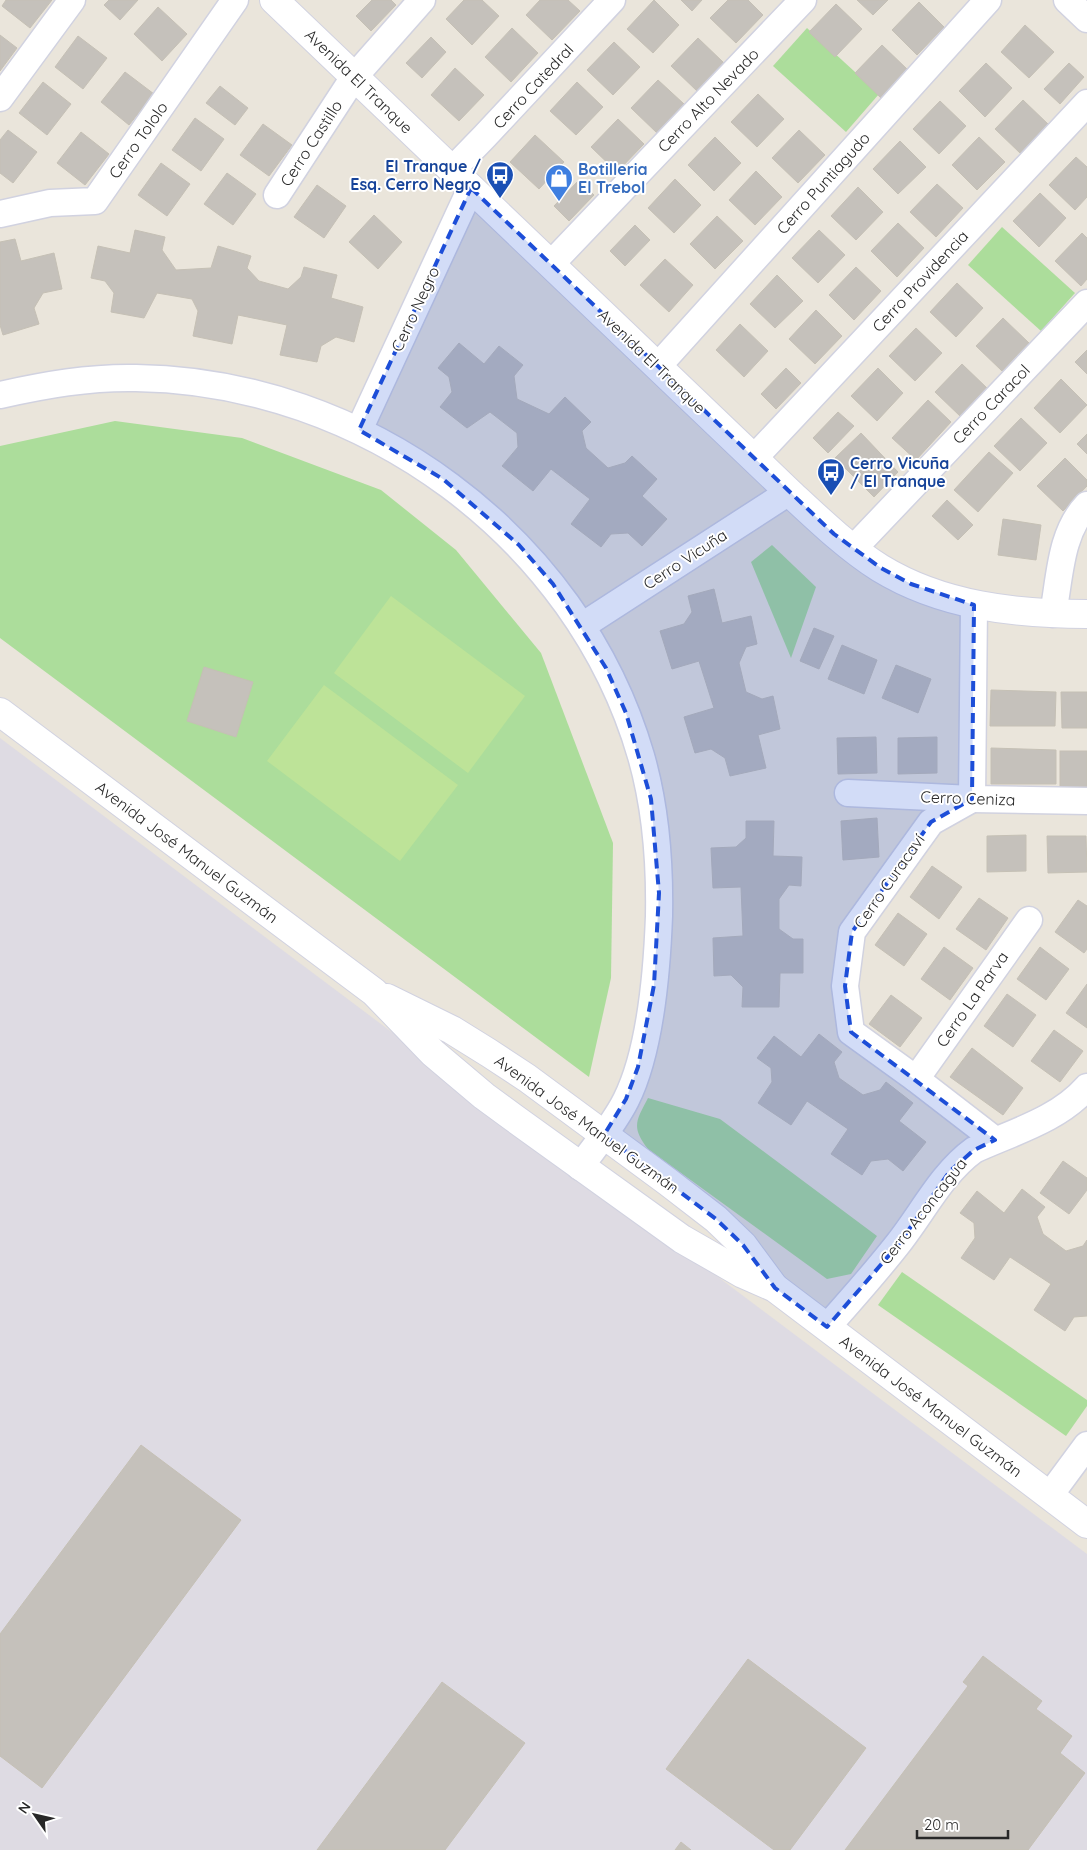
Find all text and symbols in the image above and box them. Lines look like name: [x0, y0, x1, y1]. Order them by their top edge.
street label: Avenida El Tranque: [301, 24, 417, 138]
street label: Cerro Catedral: [488, 39, 578, 133]
street label: Cerro Alto Nevado: [653, 44, 763, 156]
street label: Cerro Castillo: [276, 96, 346, 190]
street label: Cerro Tololo: [104, 98, 172, 182]
street label: Cerro Puntiagudo: [772, 128, 874, 238]
place label: El Tranque / Esq. Cerro Negro: [350, 156, 481, 194]
place label: Botilleria El Trebol: [578, 159, 647, 197]
bus stop icon: El Tranque / Esq. Cerro Negro: [485, 160, 515, 199]
shop icon: Botilleria El Trebol: [544, 163, 574, 202]
street label: Cerro Providencia: [868, 226, 972, 336]
street label: Cerro Negro: [387, 263, 443, 355]
street label: Avenida El Tranque: [594, 304, 710, 418]
street label: Cerro Caracol: [948, 360, 1034, 448]
place label: Cerro Vicuña / El Tranque: [850, 453, 949, 491]
bus stop icon: Cerro Vicuña / El Tranque: [816, 457, 846, 496]
street label: Cerro Vicuña: [639, 525, 731, 593]
street label: Avenida José Manuel Guzmán: [92, 777, 282, 927]
street label: Cerro Ceniza: [920, 786, 1016, 810]
street label: Cerro Curacaví: [849, 830, 929, 932]
street label: Cerro La Parva: [932, 947, 1012, 1051]
street label: Avenida José Manuel Guzmán: [491, 1050, 683, 1198]
street label: Cerro Aconcagua: [875, 1154, 971, 1268]
street label: Avenida José Manuel Guzmán: [836, 1331, 1026, 1481]
north arrow: [10, 1790, 60, 1840]
text: N: [14, 1798, 35, 1817]
scale bar: [917, 1808, 1008, 1840]
text: 20 m: [924, 1815, 959, 1834]

